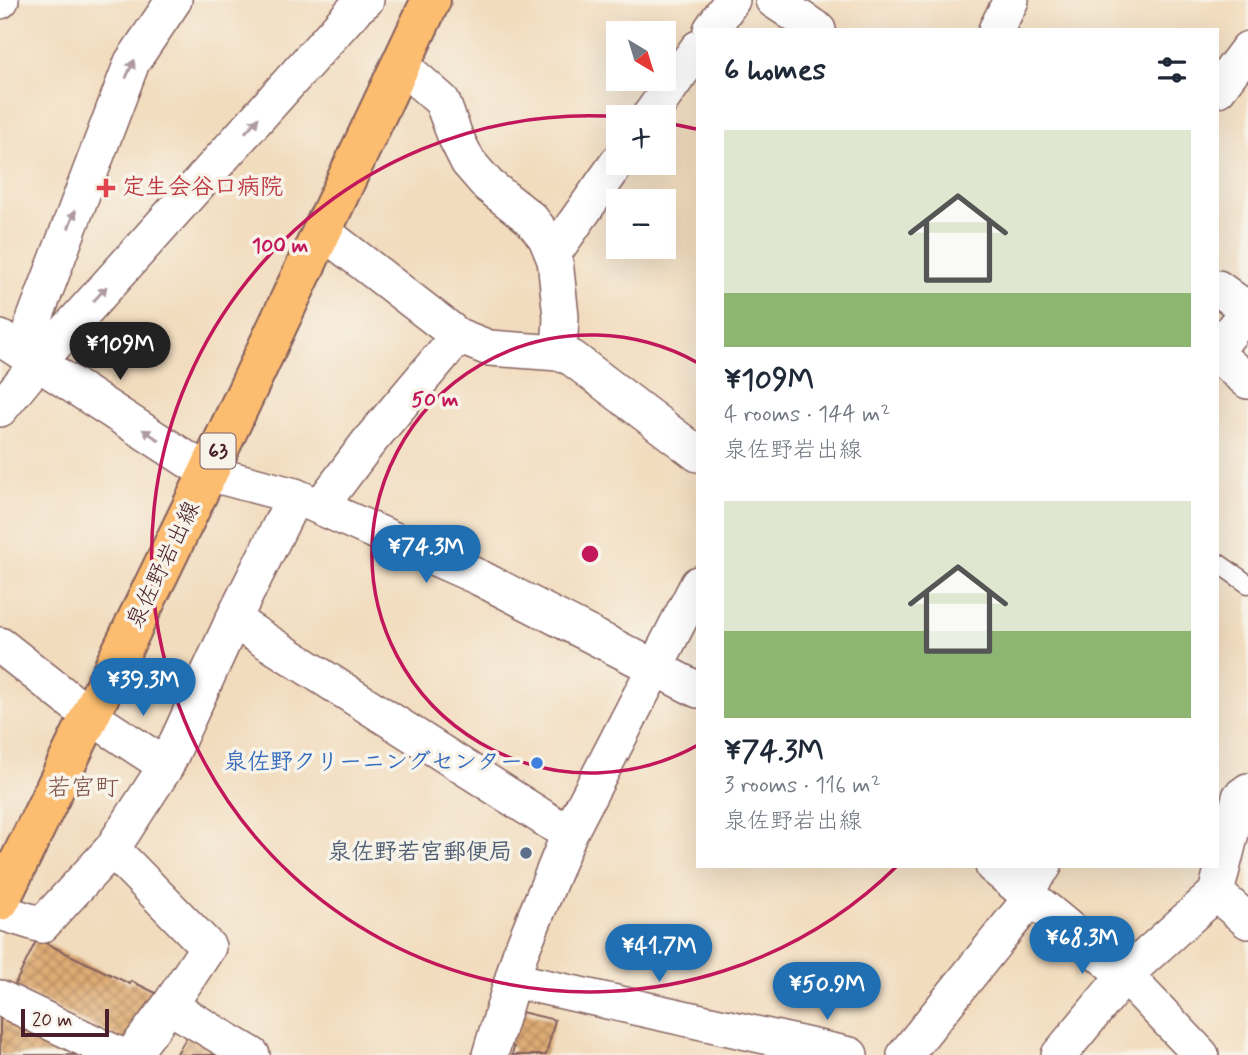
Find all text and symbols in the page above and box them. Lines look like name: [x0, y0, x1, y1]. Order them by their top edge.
north arrow: [606, 21, 676, 91]
map controls: [606, 21, 676, 259]
text: 6 homes: [724, 51, 826, 90]
icon: filters: [1153, 51, 1191, 89]
one-way arrow: [124, 59, 136, 79]
button: +: [606, 105, 676, 175]
one-way arrow: [244, 116, 260, 134]
place label: 定生会谷口病院: [122, 173, 283, 203]
icon: home: [895, 175, 1021, 301]
marker: 定生会谷口病院: [96, 178, 116, 198]
button: −: [606, 189, 676, 259]
one-way arrow: [66, 209, 77, 230]
text: 100 m: [252, 232, 308, 260]
one-way arrow: [92, 285, 108, 303]
pin: ¥109M: [71, 322, 169, 382]
text: ¥109M: [86, 330, 154, 360]
text: ¥109M: [724, 361, 814, 400]
text: 50 m: [412, 386, 459, 414]
text: 4 rooms · 144 m²: [724, 400, 891, 430]
one-way arrow: [142, 429, 161, 442]
road number: 63: [200, 434, 235, 468]
text: 泉佐野岩出線: [724, 436, 862, 466]
street label: 泉佐野岩出線: [120, 496, 208, 634]
pin: ¥74.3M: [369, 526, 483, 585]
text: ¥74.3M: [388, 533, 464, 563]
centre of rings: [578, 542, 602, 566]
icon: home: [895, 546, 1021, 672]
pin: ¥39.3M: [86, 658, 200, 718]
text: ¥39.3M: [107, 666, 179, 696]
text: ¥74.3M: [724, 732, 824, 771]
place label: 泉佐野クリーニングセンター: [224, 748, 523, 778]
marker: 泉佐野クリーニングセンター: [529, 755, 545, 771]
text: 3 rooms · 116 m²: [724, 771, 881, 801]
district label: 若宮町: [47, 773, 119, 804]
text: 泉佐野岩出線: [724, 807, 862, 837]
place label: 泉佐野若宮郵便局: [328, 838, 512, 868]
marker: 泉佐野若宮郵便局: [518, 845, 534, 861]
pin: ¥68.3M: [1025, 916, 1139, 976]
text: ¥68.3M: [1045, 924, 1119, 954]
pin: ¥41.7M: [602, 925, 716, 984]
text: ¥41.7M: [621, 932, 697, 962]
pin: ¥50.9M: [770, 962, 884, 1022]
text: ¥50.9M: [789, 970, 865, 1000]
scale bar: [21, 1006, 108, 1038]
text: 20 m: [32, 1008, 72, 1033]

